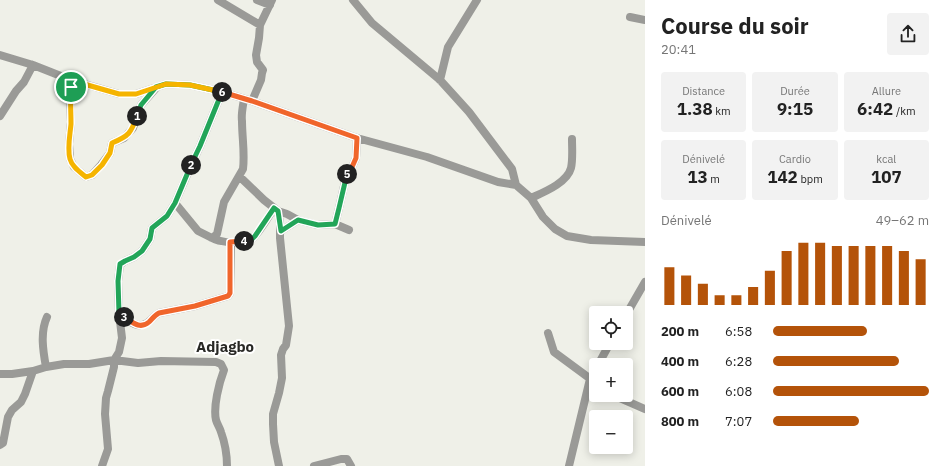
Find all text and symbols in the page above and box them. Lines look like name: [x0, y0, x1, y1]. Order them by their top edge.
text: Course du soir: [661, 11, 809, 40]
button: share: [887, 13, 929, 55]
text: 20:41: [661, 41, 696, 58]
pin: [54, 70, 88, 104]
icon: arrive: [60, 76, 82, 98]
pin: 6: [212, 82, 232, 102]
text: Distance: [682, 84, 725, 98]
text: Durée: [780, 84, 810, 98]
text: Allure: [872, 84, 901, 98]
text: 6: [219, 85, 225, 99]
text: 1.38: [677, 98, 713, 120]
text: 9:15: [777, 98, 813, 120]
text: 6:42: [857, 98, 893, 120]
text: km: [713, 104, 731, 118]
text: /km: [893, 104, 916, 118]
pin: 1: [127, 106, 147, 126]
text: 1: [134, 109, 140, 123]
text: Dénivelé: [682, 152, 725, 166]
text: Cardio: [779, 152, 811, 166]
text: kcal: [876, 152, 896, 166]
pin: 2: [181, 155, 201, 175]
text: 2: [188, 158, 194, 172]
pin: 5: [337, 164, 357, 184]
text: 13: [687, 166, 708, 188]
text: 142: [767, 166, 798, 188]
text: 107: [871, 166, 902, 188]
text: 5: [344, 167, 350, 181]
text: m: [708, 172, 720, 186]
text: bpm: [798, 172, 823, 186]
text: Dénivelé: [661, 212, 712, 229]
text: 49–62 m: [876, 212, 929, 229]
pin: 4: [234, 231, 254, 251]
text: 4: [241, 234, 247, 248]
map controls: [589, 306, 633, 454]
button: locate: [589, 306, 633, 350]
pin: 3: [114, 307, 134, 327]
text: 3: [121, 310, 127, 324]
text: 200 m: [661, 323, 699, 340]
text: 6:58: [725, 323, 752, 340]
district label: Adjagbo: [196, 337, 254, 356]
text: 400 m: [661, 353, 699, 370]
text: 6:28: [725, 353, 752, 370]
button: +: [589, 358, 633, 402]
text: 600 m: [661, 383, 699, 400]
text: 6:08: [725, 383, 752, 400]
button: −: [589, 410, 633, 454]
text: 800 m: [661, 413, 699, 430]
text: 7:07: [725, 413, 752, 430]

